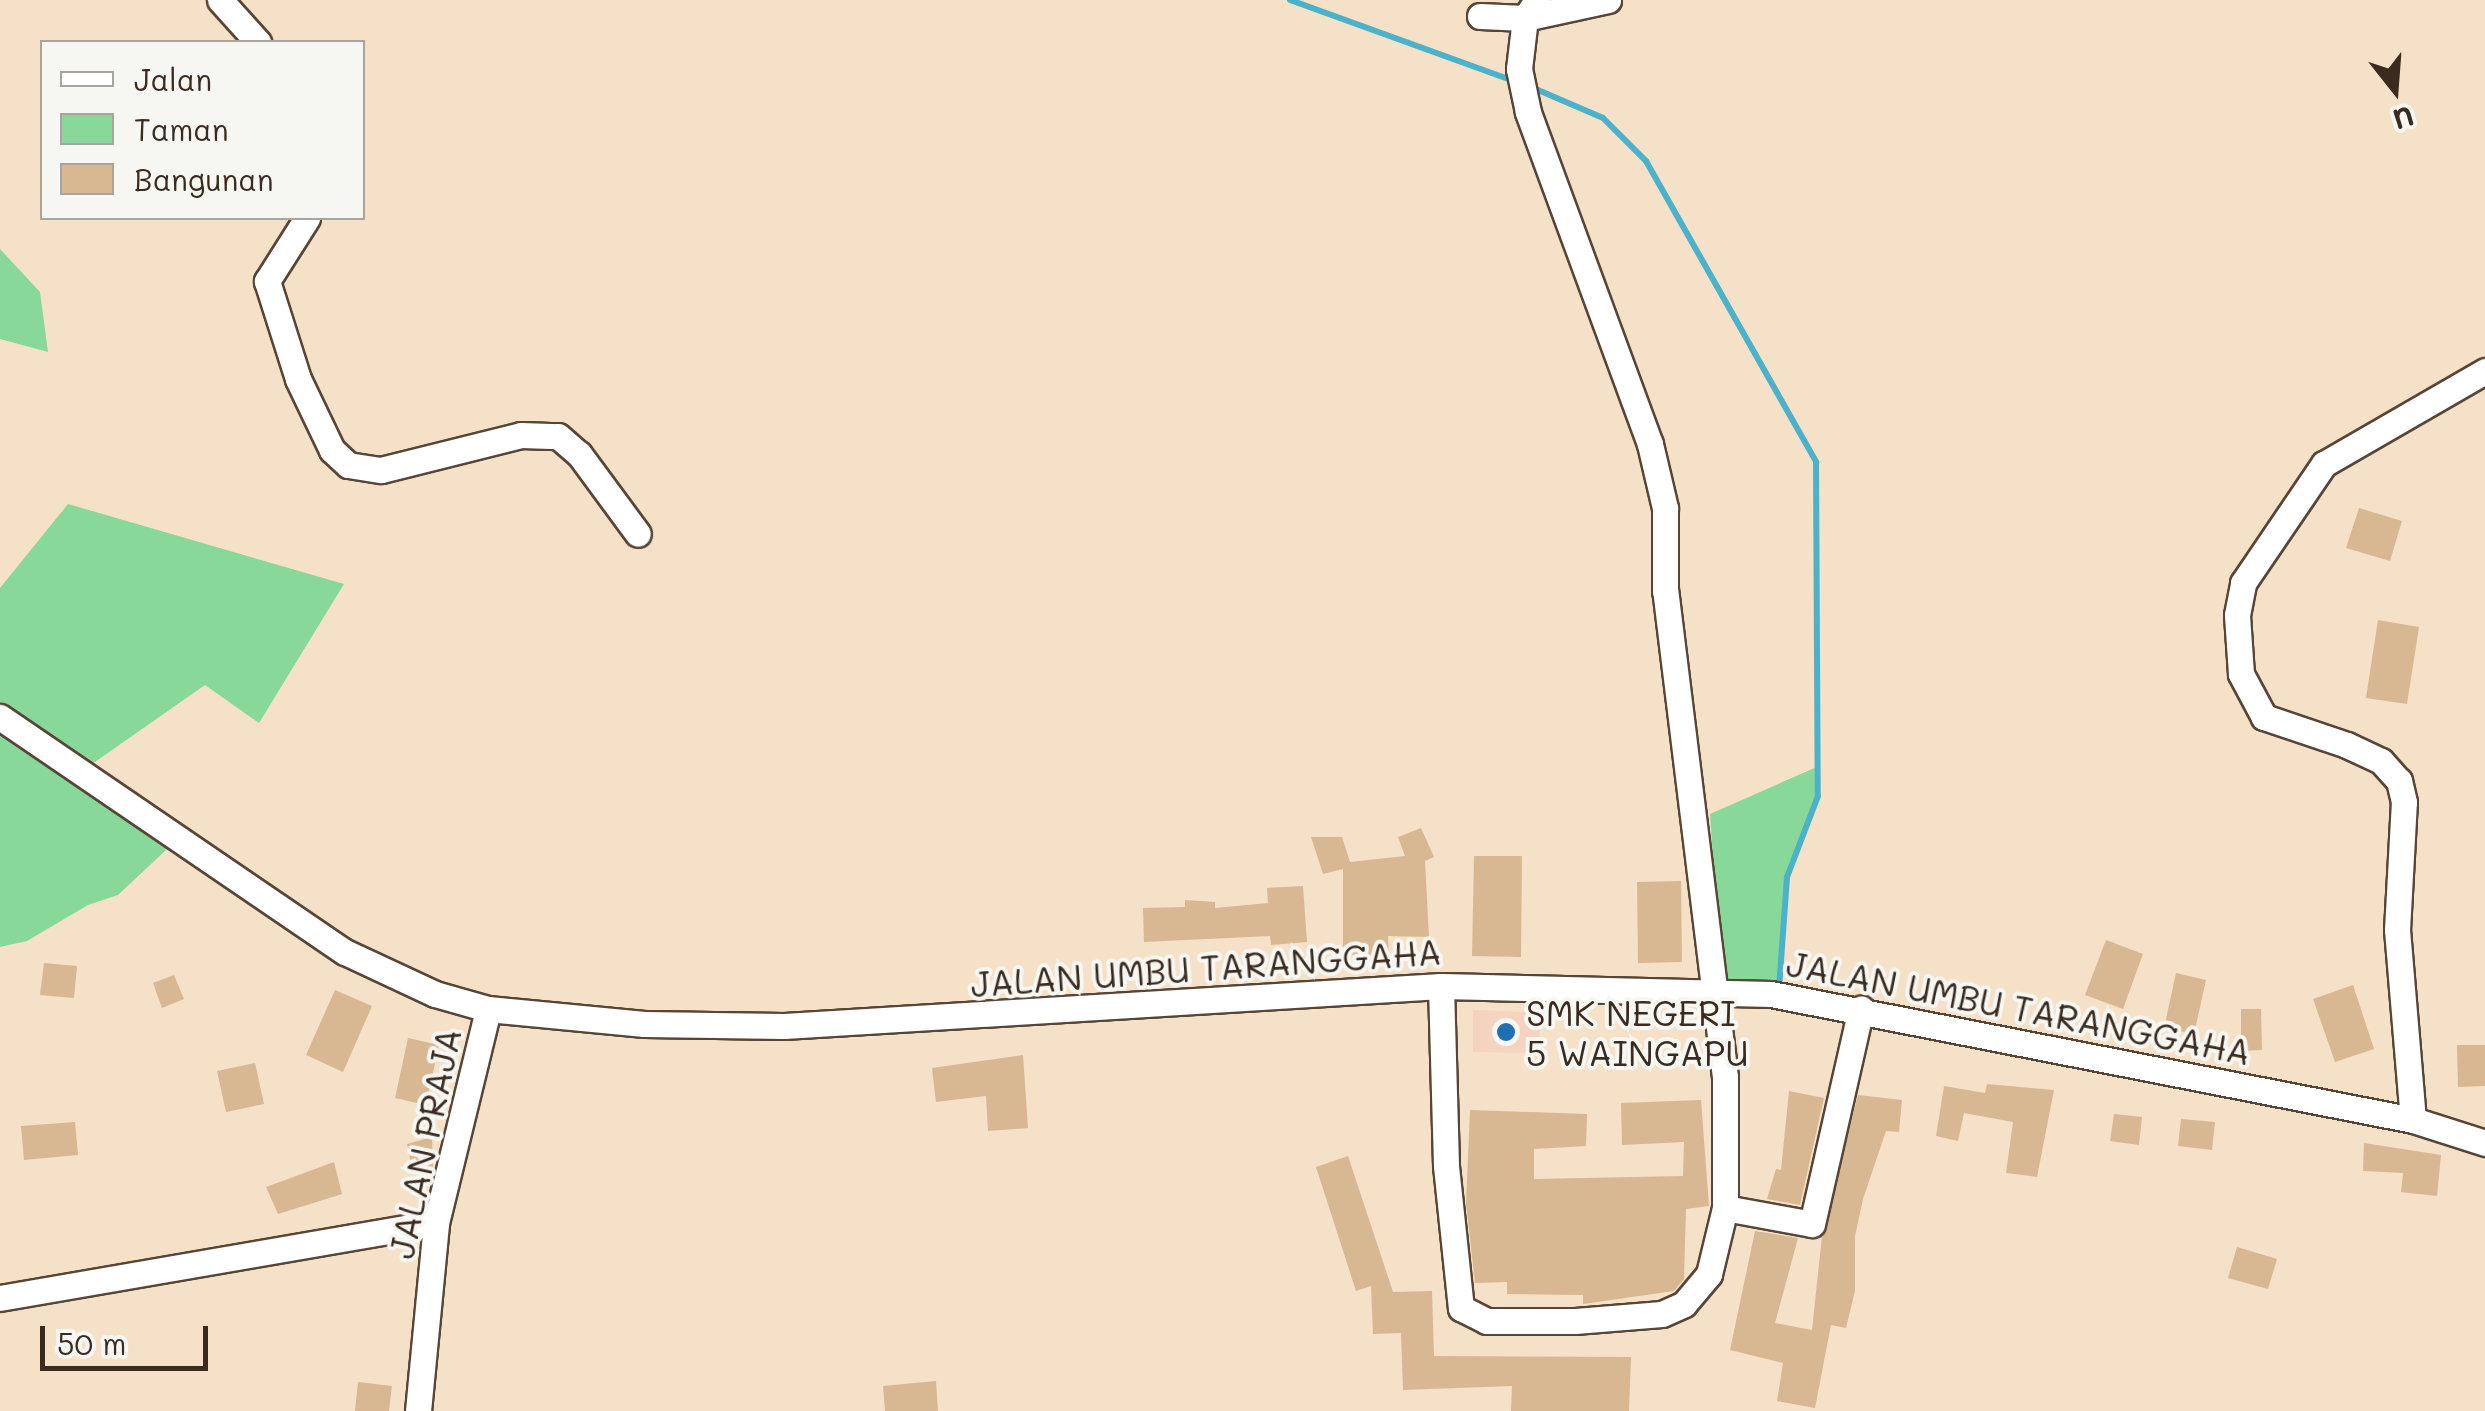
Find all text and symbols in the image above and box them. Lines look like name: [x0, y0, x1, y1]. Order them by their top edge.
legend: [40, 40, 365, 220]
north arrow: [2345, 40, 2445, 140]
text: Jalan: [134, 59, 212, 99]
text: U: [2389, 99, 2418, 139]
text: Taman: [134, 109, 229, 149]
text: Bangunan: [134, 159, 274, 199]
street label: JALAN UMBU TARANGGAHA: [969, 930, 1443, 1004]
street label: JALAN UMBU TARANGGAHA: [1783, 941, 2255, 1073]
place label: SMK NEGERI 5 WAINGAPU: [1526, 991, 1749, 1073]
marker: SMK NEGERI 5 WAINGAPU: [1495, 1021, 1517, 1043]
street label: JALAN PRAJA: [379, 1024, 469, 1262]
scale bar: [45, 1306, 212, 1368]
text: 50 m: [57, 1323, 127, 1363]

